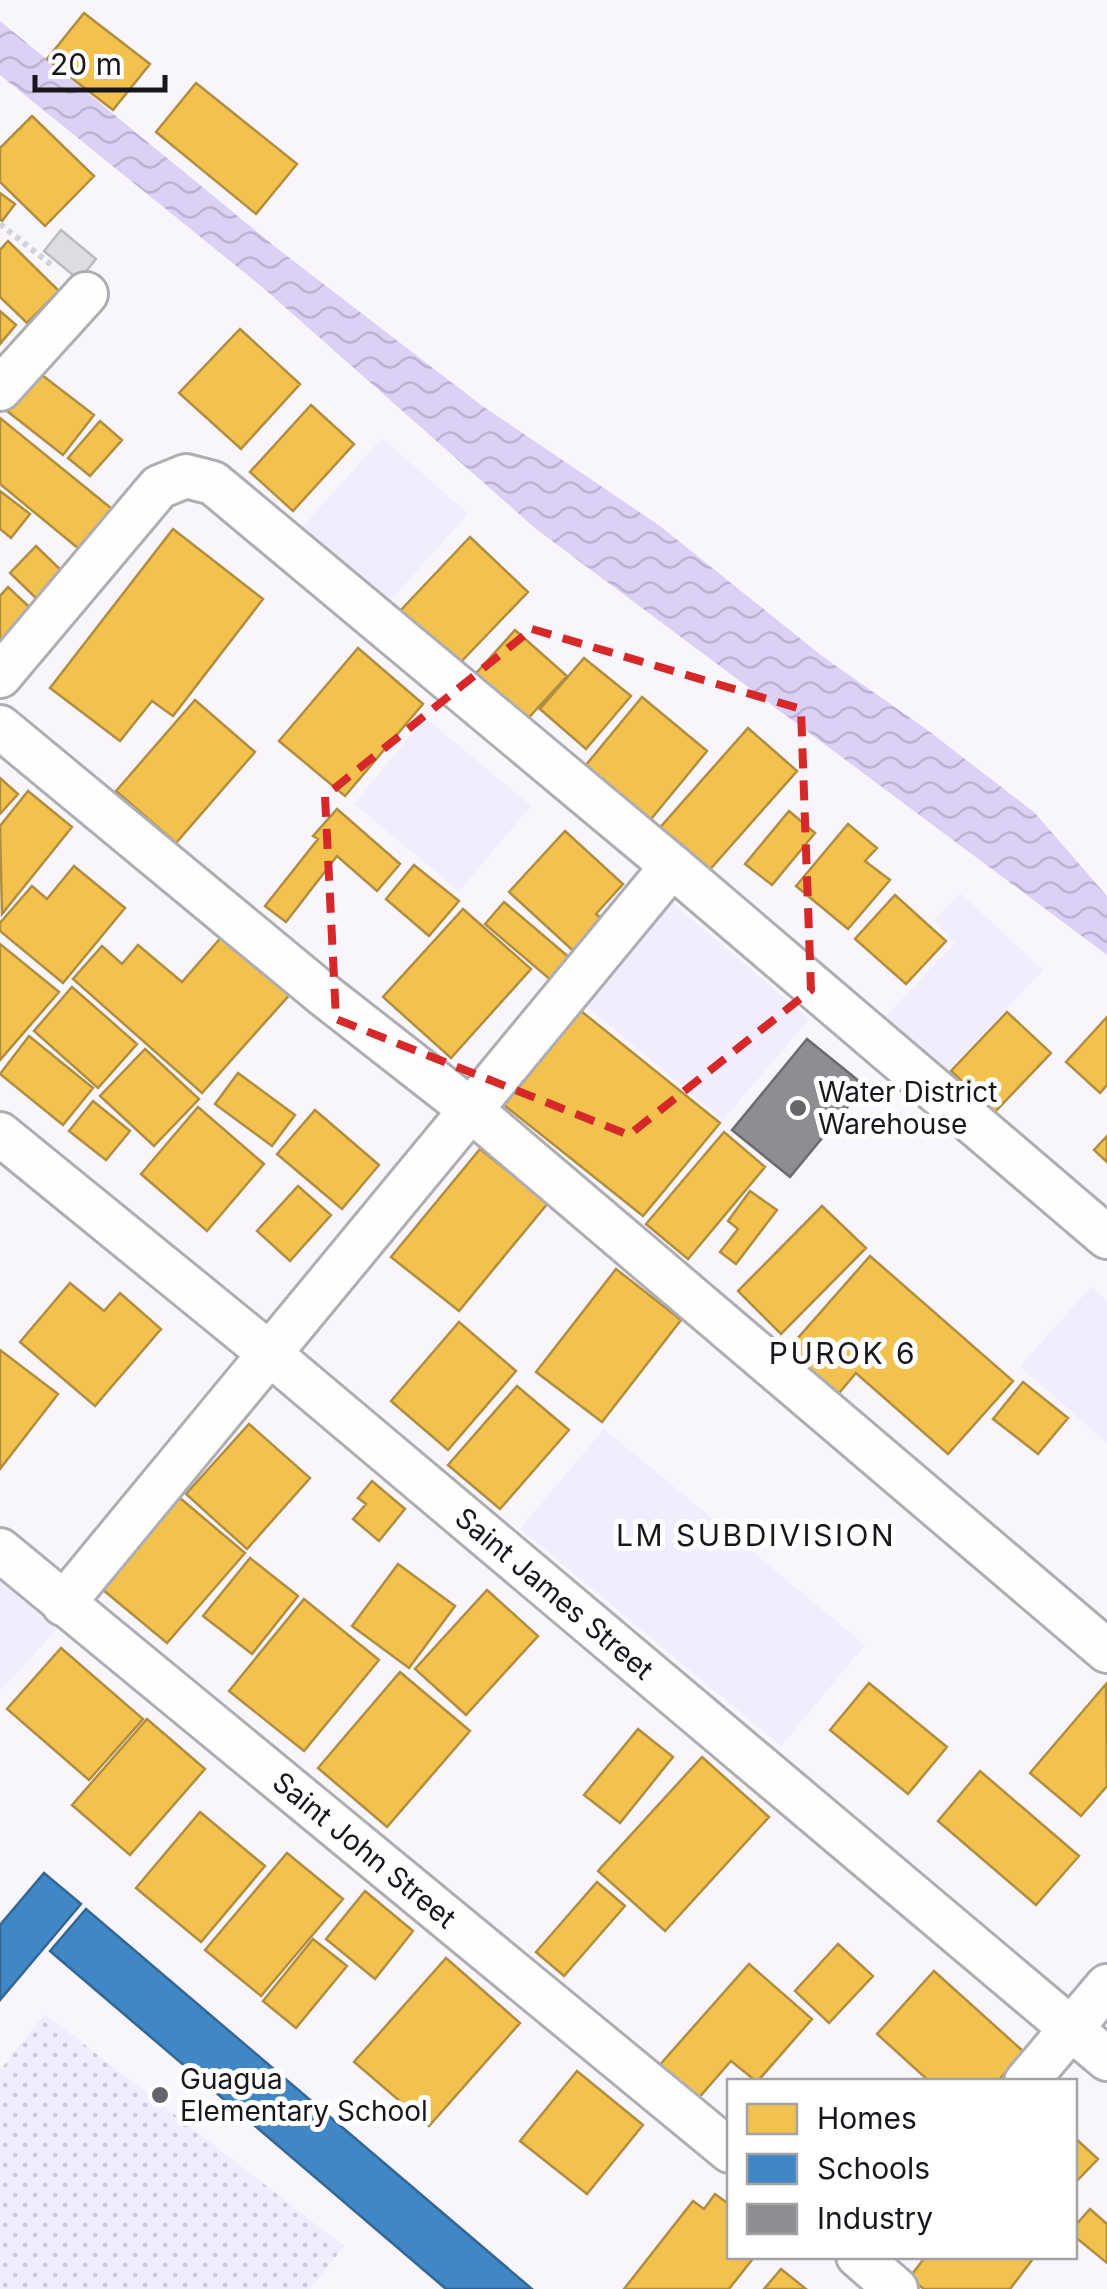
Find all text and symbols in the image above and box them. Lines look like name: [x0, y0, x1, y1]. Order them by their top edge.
scale bar: [35, 30, 165, 92]
text: 20 m: [50, 46, 122, 82]
place label: Water District Warehouse: [818, 1075, 997, 1141]
marker: Water District Warehouse: [787, 1097, 809, 1119]
district label: PUROK 6: [769, 1335, 917, 1371]
street label: Saint James Street: [448, 1500, 660, 1686]
district label: LM SUBDIVISION: [616, 1517, 896, 1553]
street label: Saint John Street: [266, 1765, 463, 1935]
place label: Guagua Elementary School: [180, 2062, 428, 2128]
legend: [727, 2079, 1077, 2259]
marker: Guagua Elementary School: [149, 2084, 171, 2106]
text: Homes: [817, 2100, 917, 2136]
text: Schools: [817, 2150, 930, 2186]
text: Industry: [817, 2200, 933, 2236]

